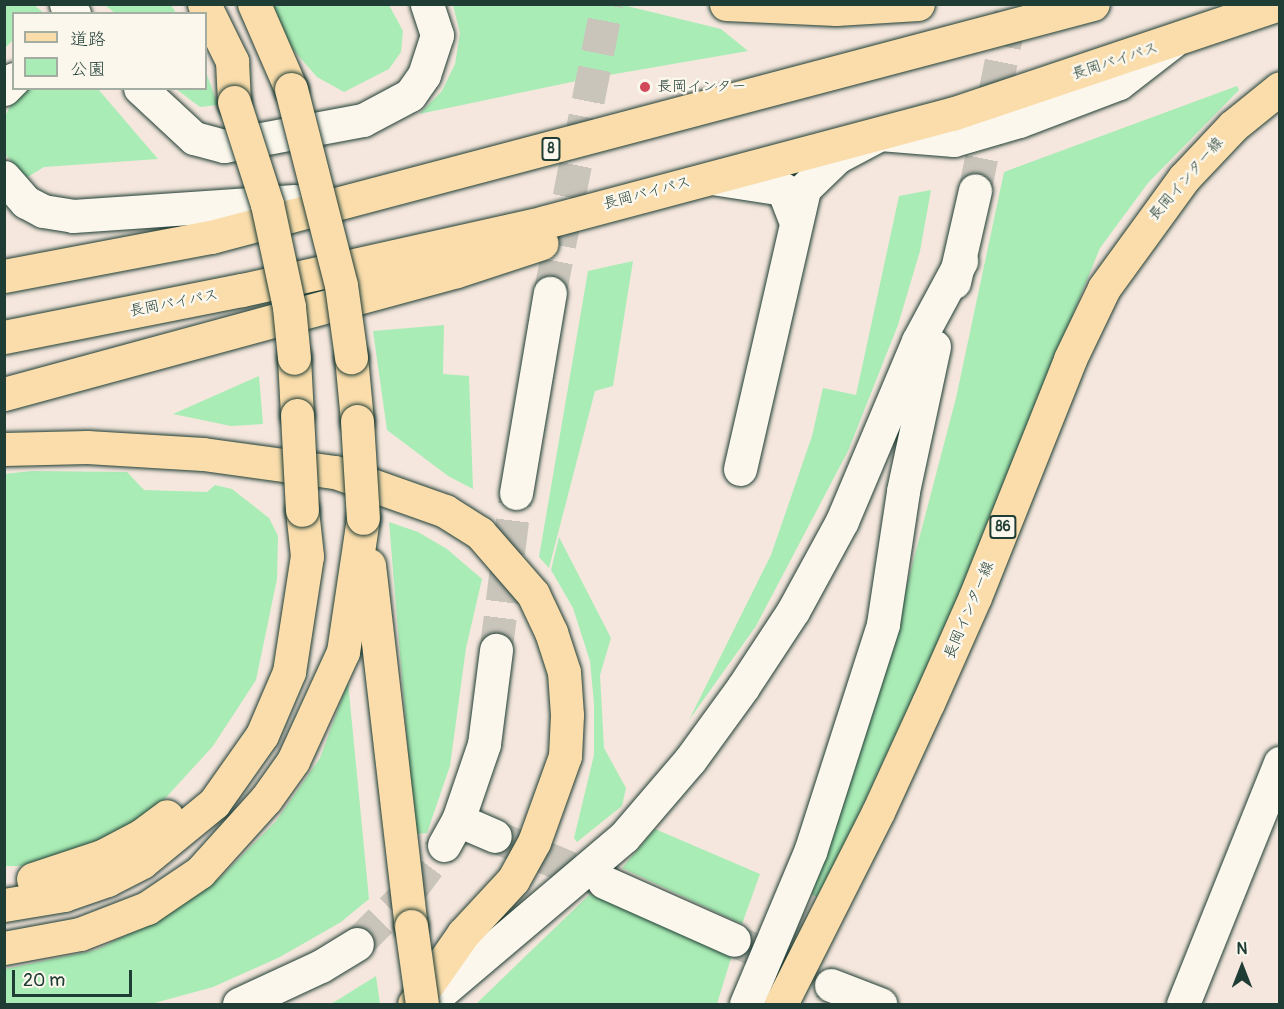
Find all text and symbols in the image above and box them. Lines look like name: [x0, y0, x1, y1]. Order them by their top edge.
legend: [12, 12, 207, 90]
text: 道路: [70, 28, 106, 51]
street label: 長岡バイパス: [1069, 39, 1161, 83]
text: 公園: [70, 58, 106, 81]
place label: 長岡インター: [657, 78, 747, 96]
marker: 長岡インター: [638, 80, 652, 94]
street label: 長岡インター線: [1145, 133, 1227, 225]
road number: 8: [540, 138, 562, 160]
street label: 長岡バイパス: [601, 173, 693, 213]
street label: 長岡バイパス: [128, 286, 220, 320]
road number: 86: [988, 516, 1018, 538]
street label: 長岡インター線: [940, 558, 998, 662]
north arrow: [1212, 937, 1272, 997]
text: N: [1237, 939, 1247, 959]
scale bar: [15, 958, 135, 996]
text: 20 m: [23, 969, 65, 992]

